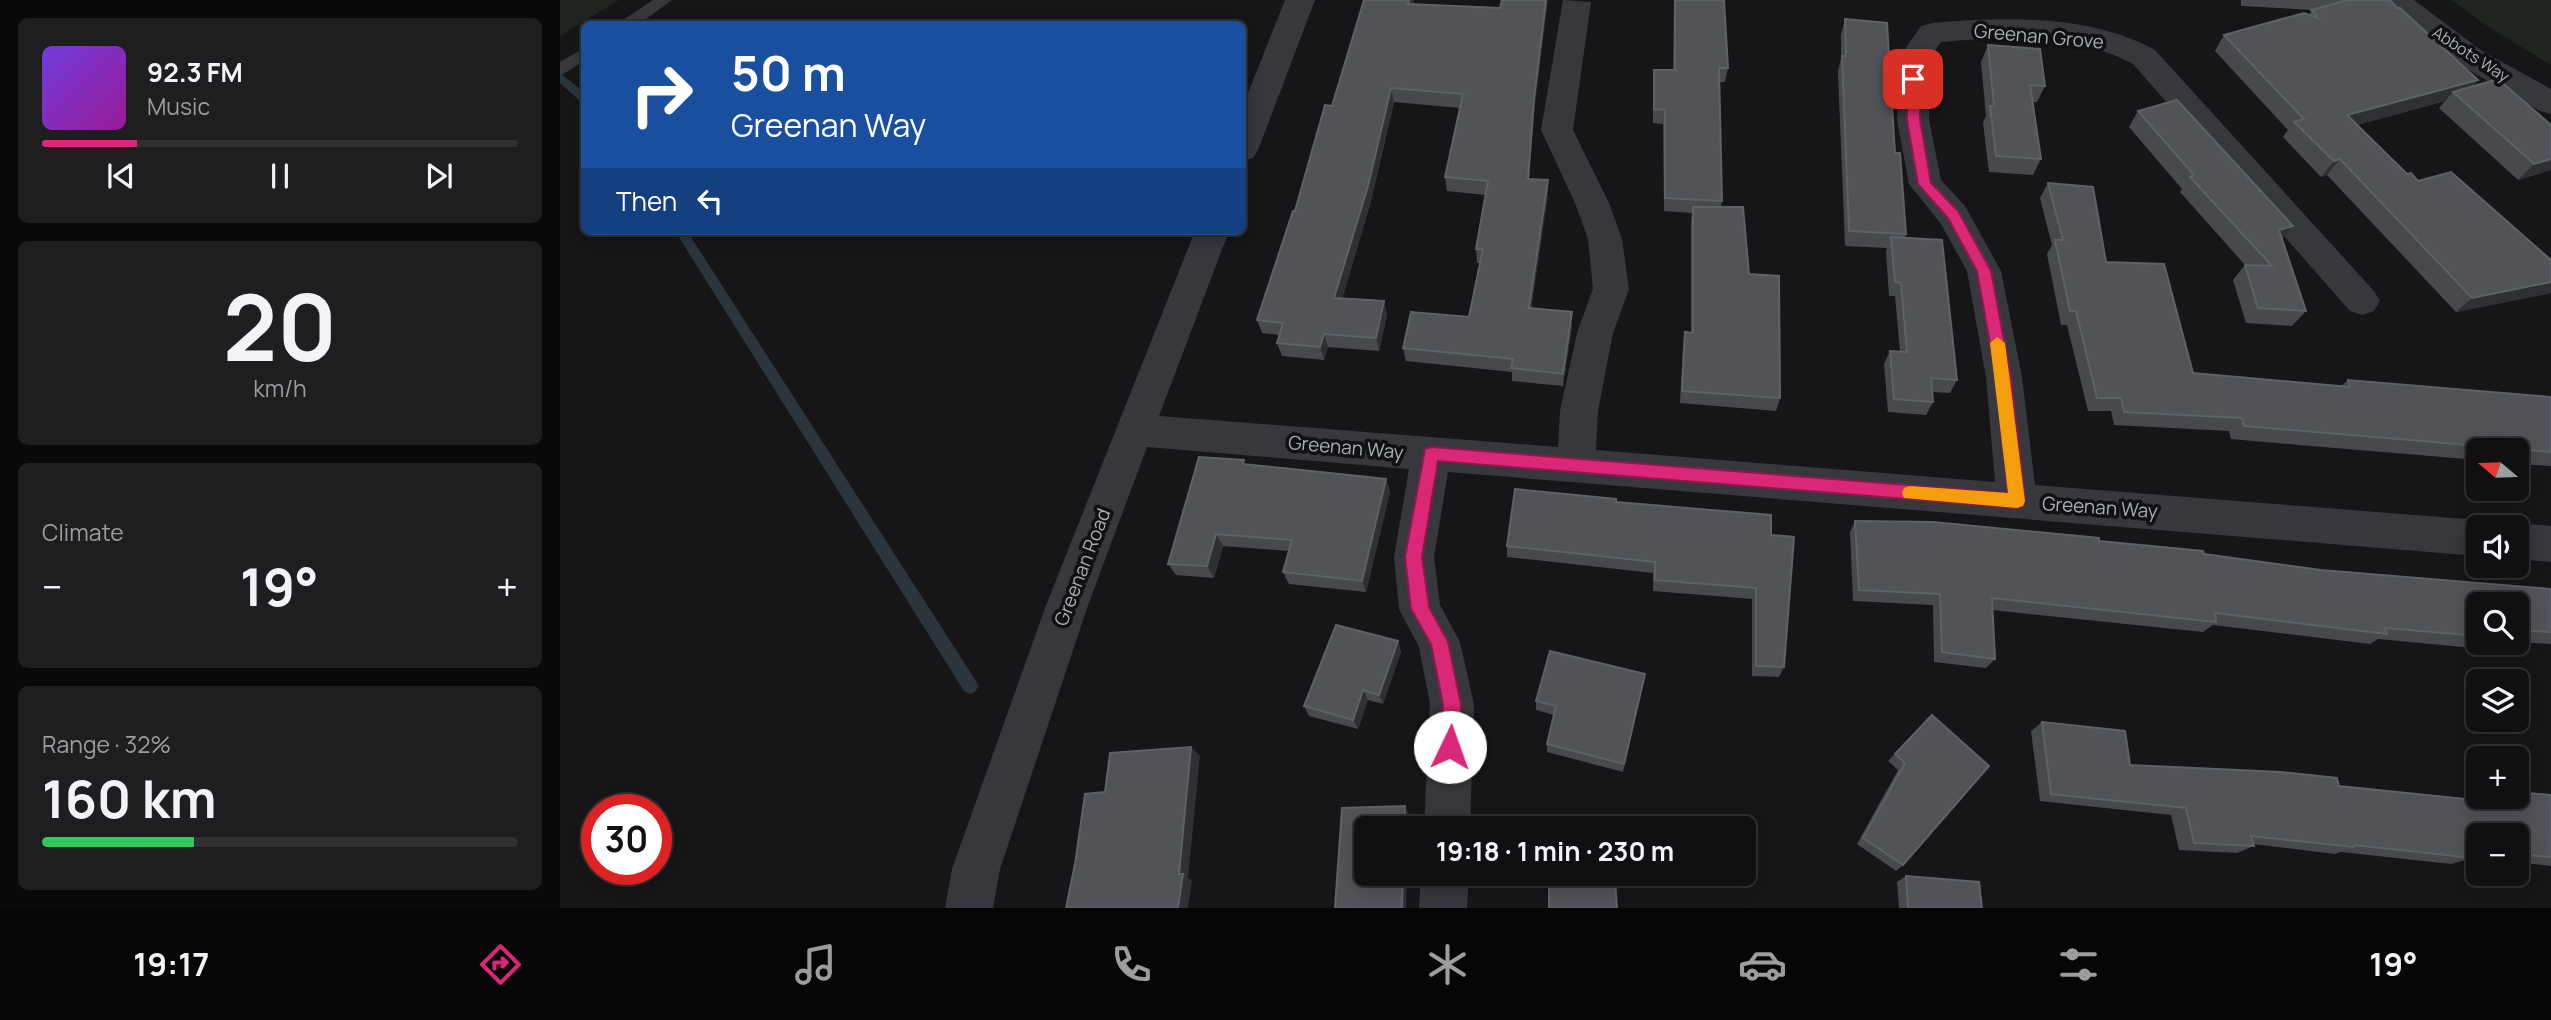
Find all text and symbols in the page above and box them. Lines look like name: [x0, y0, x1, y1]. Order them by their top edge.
street label: Greenan Grove: [1973, 17, 2105, 55]
street label: Abbots Way: [2428, 21, 2514, 87]
text: 50 m: [731, 39, 846, 106]
icon: right: [616, 49, 707, 140]
pin: [1883, 49, 1943, 109]
text: 92.3 FM: [147, 54, 243, 90]
icon: arrive: [1894, 60, 1932, 98]
text: Music: [147, 90, 210, 122]
text: Greenan Way: [731, 103, 926, 147]
icon: previous: [102, 157, 140, 195]
icon: pause: [261, 157, 299, 195]
icon: next: [420, 157, 458, 195]
icon: left: [691, 182, 729, 220]
text: Then: [616, 183, 677, 219]
text: 20: [223, 264, 337, 388]
text: km/h: [253, 372, 307, 404]
street label: Greenan Way: [1287, 429, 1405, 465]
north arrow: [2466, 438, 2529, 500]
map controls: [2466, 438, 2529, 886]
street label: Greenan Way: [2041, 490, 2159, 524]
street label: Greenan Road: [1048, 504, 1116, 630]
button: sound: [2466, 515, 2529, 578]
text: Climate: [42, 516, 124, 548]
text: 19°: [240, 551, 319, 622]
text: −: [42, 560, 63, 612]
text: +: [496, 560, 518, 612]
button: search: [2466, 592, 2529, 655]
button: layers: [2466, 669, 2529, 732]
position arrow: [1413, 710, 1487, 784]
text: Range · 32%: [42, 728, 171, 760]
button: +: [2466, 746, 2529, 809]
text: 160 km: [42, 763, 216, 834]
speed limit sign: 30: [581, 794, 672, 885]
button: −: [2466, 823, 2529, 886]
text: 19:18 · 1 min · 230 m: [1436, 833, 1674, 869]
icon: directions: [476, 940, 525, 989]
icon: music: [791, 940, 840, 989]
icon: phone: [1107, 940, 1156, 989]
icon: climate: [1423, 940, 1472, 989]
icon: car: [1738, 940, 1787, 989]
icon: filters: [2054, 940, 2103, 989]
text: 19:17: [133, 942, 209, 986]
text: 19°: [2369, 942, 2418, 986]

